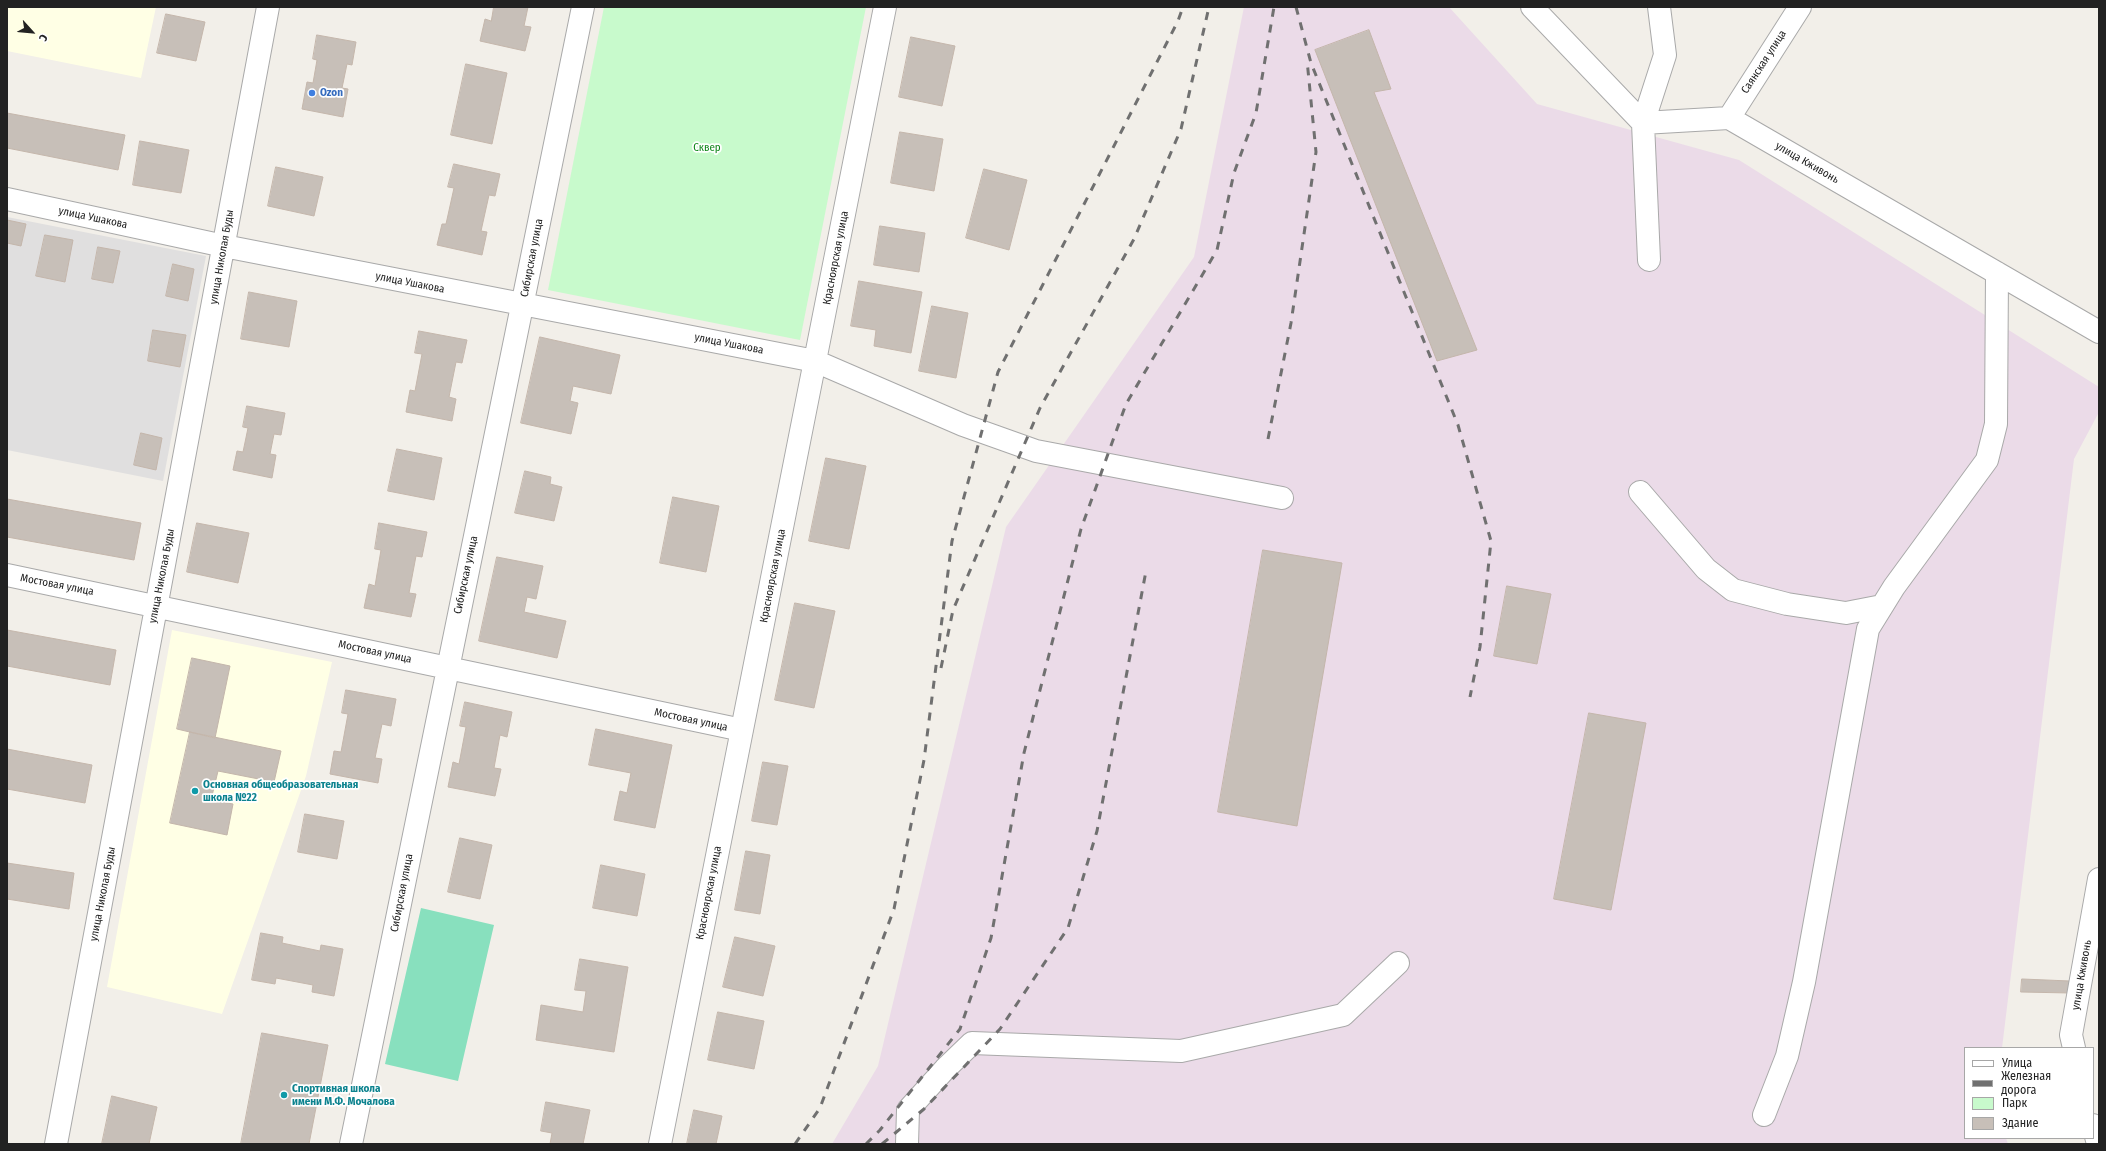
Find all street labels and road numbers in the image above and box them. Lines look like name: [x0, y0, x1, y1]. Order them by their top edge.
street label: Саянская улица: [1739, 28, 1789, 96]
street label: улица Кживонь: [1773, 139, 1841, 187]
street label: улица Ушакова: [57, 204, 129, 232]
street label: улица Николая Буды: [207, 209, 237, 305]
street label: Красноярская улица: [820, 210, 852, 306]
street label: Сибирская улица: [518, 218, 546, 298]
street label: улица Ушакова: [374, 270, 446, 296]
street label: улица Ушакова: [693, 331, 765, 357]
street label: улица Николая Буды: [146, 528, 178, 624]
street label: Красноярская улица: [757, 528, 789, 624]
street label: Сибирская улица: [451, 535, 481, 615]
street label: Мостовая улица: [19, 571, 95, 599]
street label: Мостовая улица: [337, 638, 413, 666]
street label: Мостовая улица: [653, 706, 729, 734]
street label: Красноярская улица: [693, 845, 725, 941]
street label: улица Николая Буды: [87, 846, 119, 942]
street label: Сибирская улица: [388, 853, 416, 933]
street label: улица Кживонь: [2069, 939, 2095, 1011]

